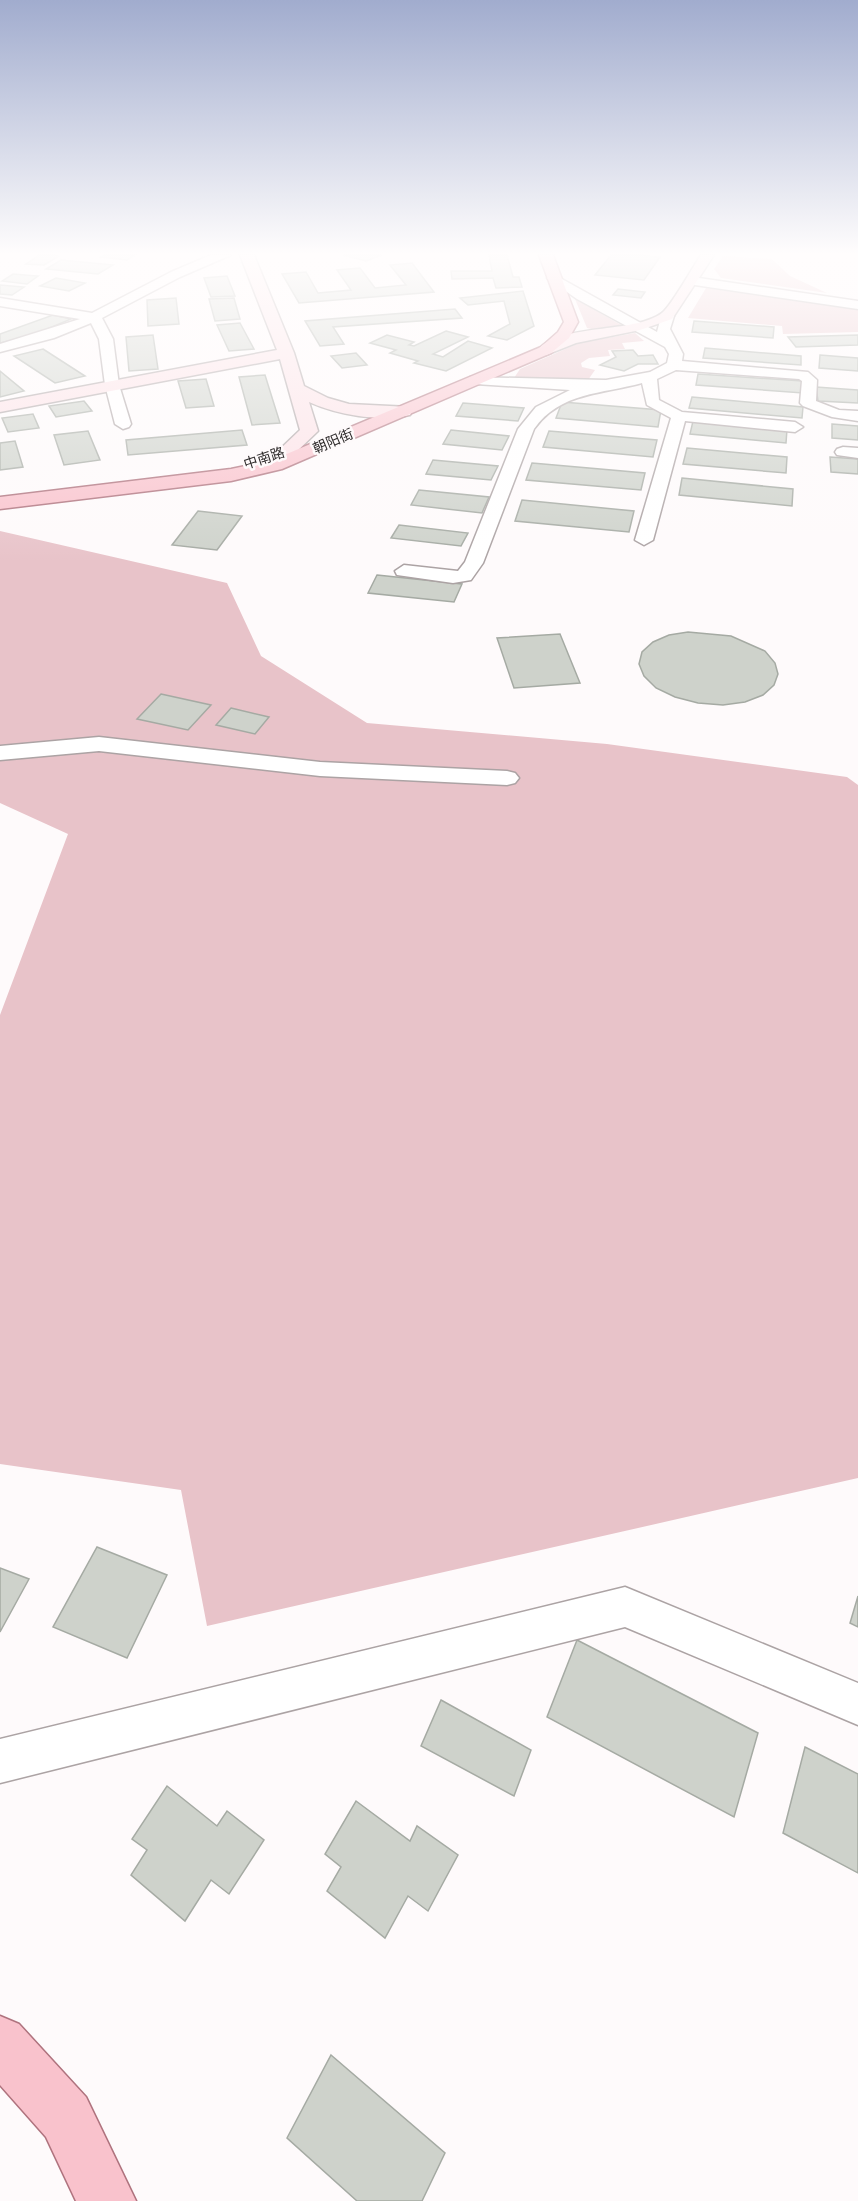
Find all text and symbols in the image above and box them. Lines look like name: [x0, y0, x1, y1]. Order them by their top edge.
street label: 朝阳街: [310, 425, 356, 457]
street label: 中南路: [241, 443, 287, 473]

